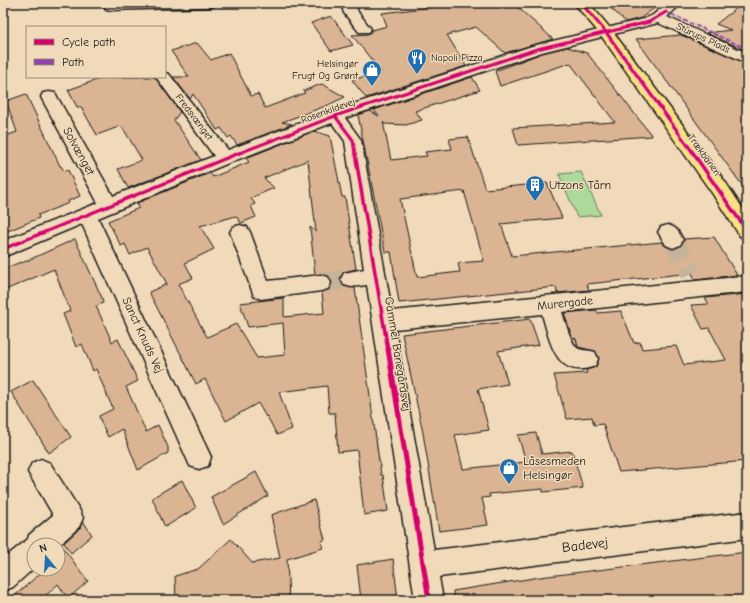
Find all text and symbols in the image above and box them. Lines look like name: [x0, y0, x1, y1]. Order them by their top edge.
street label: Stürups Plads: [674, 20, 732, 56]
legend: [26, 26, 166, 78]
text: Cycle path: [62, 35, 115, 49]
restaurant icon: Napoli Pizza: [406, 47, 428, 75]
place label: Napoli Pizza: [431, 52, 483, 64]
text: Path: [62, 55, 84, 69]
place label: Helsingør Frugt Og Grønt: [292, 58, 359, 82]
shop icon: Helsingør Frugt Og Grønt: [361, 59, 383, 87]
street label: Fredsvænget: [173, 91, 216, 143]
street label: Rosenkildevej: [299, 96, 357, 126]
street label: Solvænget: [60, 125, 98, 178]
street label: Trækbanen: [685, 132, 723, 178]
building icon: Utzons Tårn: [524, 174, 546, 202]
place label: Utzons Tårn: [549, 178, 611, 192]
street label: Murergade: [536, 293, 594, 313]
street label: Sanct Knuds Vej: [119, 295, 167, 375]
street label: Gammel Banegårdsvej: [382, 296, 414, 412]
place label: Låsesmeden Helsingør: [523, 454, 586, 482]
shop icon: Låsesmeden Helsingør: [498, 457, 520, 485]
street label: Badevej: [561, 534, 609, 556]
north arrow: [26, 537, 66, 577]
text: N: [38, 541, 48, 555]

